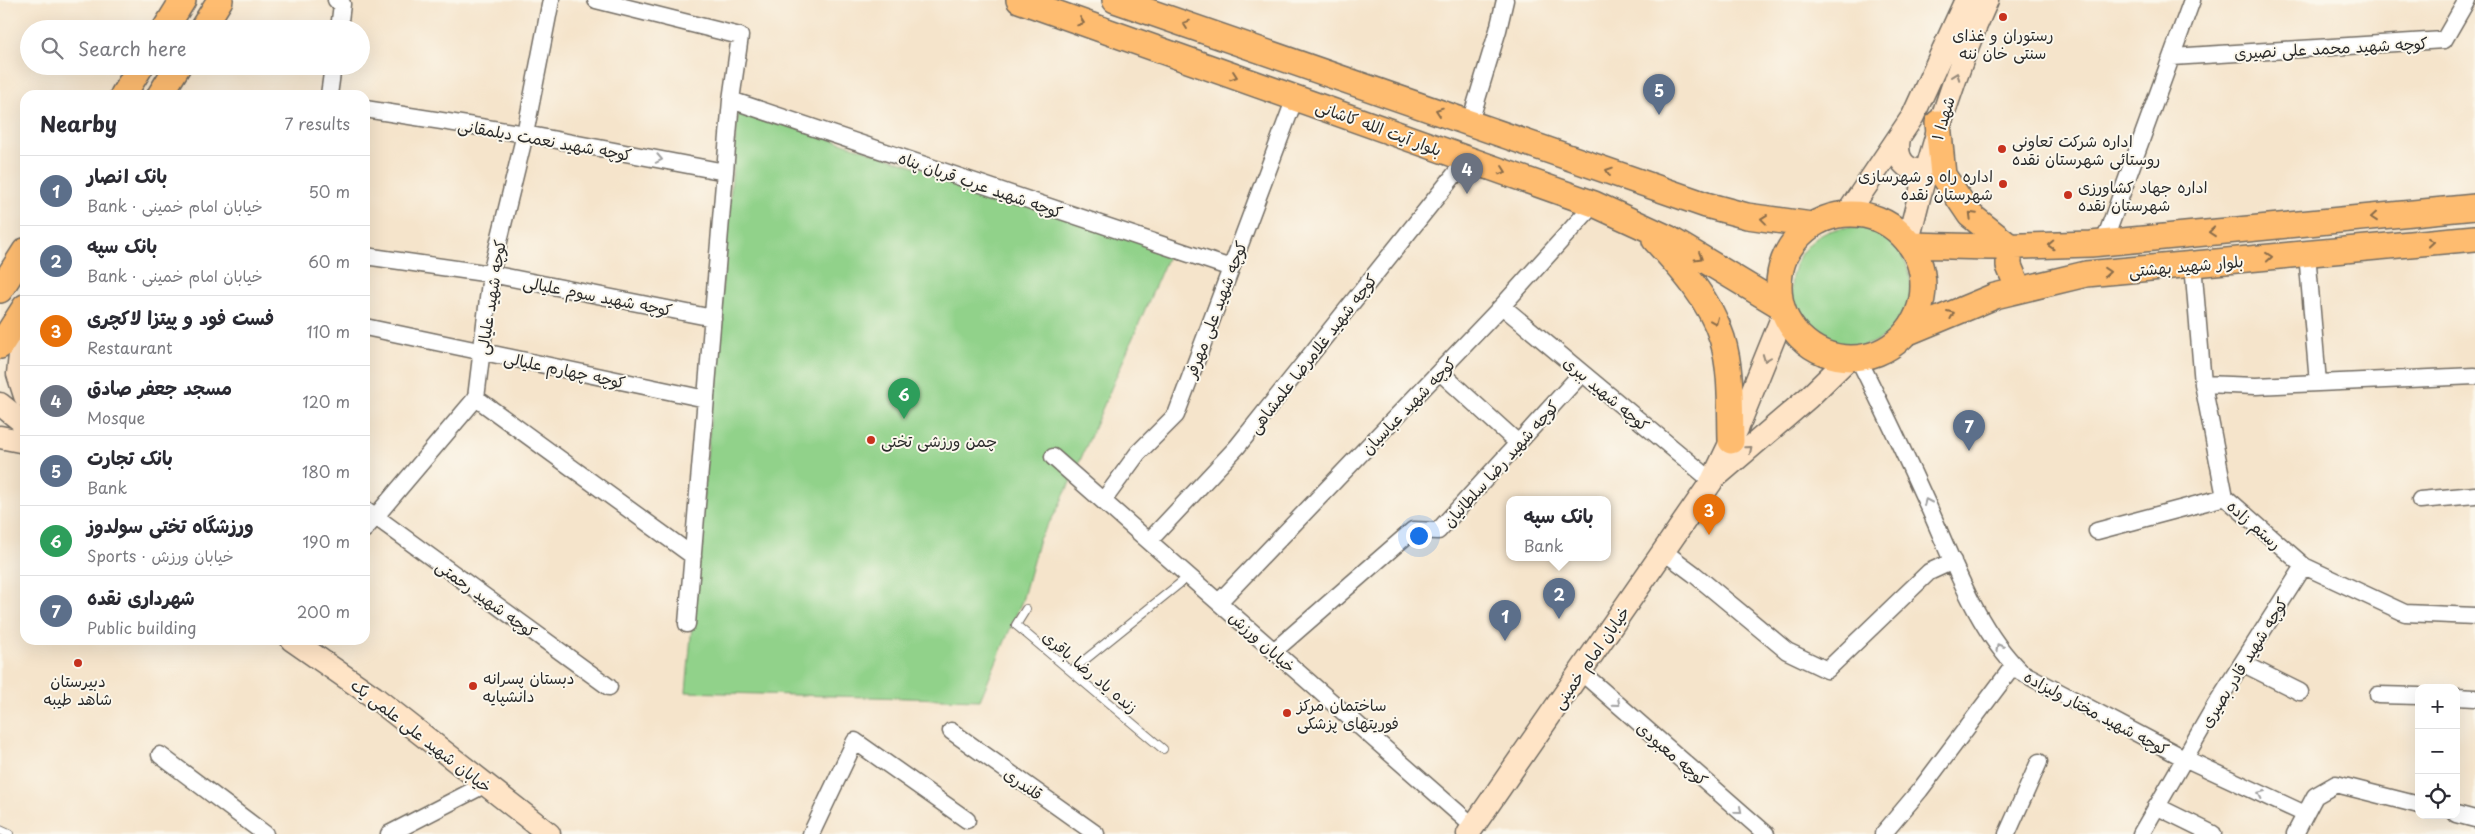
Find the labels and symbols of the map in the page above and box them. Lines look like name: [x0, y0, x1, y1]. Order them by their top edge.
marker: رستوران و غذای سنتی خان ننه: [1997, 11, 2009, 23]
one-way arrow: [1076, 16, 1085, 26]
one-way arrow: [1182, 20, 1191, 30]
place label: رستوران و غذای سنتی خان ننه: [1952, 22, 2054, 64]
street label: کوچه شهید محمد علی نصیری: [2234, 30, 2429, 64]
one-way arrow: [1230, 70, 1238, 80]
one-way arrow: [1950, 73, 1960, 81]
pin: 5: [1643, 74, 1675, 115]
street label: بلوار آیت الله کاشانی: [1313, 93, 1445, 161]
street label: شهدا ۱: [1924, 93, 1960, 143]
one-way arrow: [1435, 107, 1444, 117]
street label: کوچه شهید نعمت دیلمقانی: [456, 112, 634, 166]
place label: اداره شرکت تعاونی روستائی شهرستان نقده: [2012, 128, 2160, 170]
marker: اداره شرکت تعاونی روستائی شهرستان نقده: [1996, 143, 2008, 155]
street label: کوچه شهید عرب قربان پناه: [896, 145, 1066, 223]
pin: 4: [1451, 153, 1483, 194]
one-way arrow: [654, 154, 663, 164]
place label: اداره راه و شهرسازی شهرستان نقده: [1858, 163, 1993, 205]
one-way arrow: [1498, 165, 1507, 175]
one-way arrow: [1605, 167, 1614, 177]
place label: اداره جهاد کشاورزی شهرستان نقده: [2078, 174, 2208, 216]
marker: اداره راه و شهرسازی شهرستان نقده: [1997, 178, 2009, 190]
marker: اداره جهاد کشاورزی شهرستان نقده: [2062, 189, 2074, 201]
one-way arrow: [2370, 211, 2378, 222]
one-way arrow: [1969, 212, 1978, 221]
one-way arrow: [1760, 214, 1768, 224]
one-way arrow: [2208, 226, 2216, 237]
street label: کوچه شهید علی مهرفر: [1177, 237, 1252, 383]
one-way arrow: [2427, 237, 2435, 248]
street label: کوچه شهید علیالی: [469, 238, 511, 356]
one-way arrow: [2046, 240, 2054, 250]
street label: بلوار شهید بهشتی: [2128, 248, 2244, 282]
one-way arrow: [1694, 251, 1703, 261]
one-way arrow: [2266, 252, 2274, 263]
one-way arrow: [2104, 266, 2112, 277]
street label: کوچه شهید غلامرضا علمشاهی: [1242, 268, 1382, 438]
street label: کوچه شهید سوم علیالی: [521, 269, 675, 323]
one-way arrow: [1946, 310, 1955, 320]
one-way arrow: [1708, 316, 1719, 325]
street label: کوچه چهارم علیالی: [502, 344, 628, 396]
street label: کوچه شهید ببری: [1559, 350, 1655, 436]
street label: کوچه شهید عباسیان: [1355, 351, 1461, 459]
one-way arrow: [1762, 353, 1772, 362]
pin: 6: [888, 378, 920, 419]
street label: کوچه شهید رضا سلطانیان: [1436, 394, 1564, 532]
pin: 7: [1953, 410, 1985, 451]
place label: چمن ورزشی تختی: [881, 428, 997, 452]
marker: چمن ورزشی تختی: [865, 434, 877, 446]
one-way arrow: [1743, 447, 1752, 455]
street label: رستم زاده: [2221, 493, 2288, 556]
pin: 3: [1693, 494, 1725, 535]
one-way arrow: [1922, 498, 1933, 507]
your location: [1406, 523, 1432, 549]
street label: کوچه شهید رحمتی: [432, 553, 543, 643]
pin: 2: [1543, 578, 1575, 619]
street label: کوچه شهید قادر بصیری: [2193, 592, 2293, 732]
pin: 1: [1489, 600, 1521, 641]
street label: خیابان امام خمینی: [1545, 601, 1636, 715]
street label: خیابان ورزش: [1224, 605, 1302, 677]
street label: زنده یاد رضا باقری: [1038, 624, 1144, 718]
one-way arrow: [1996, 644, 2006, 653]
marker: دبیرستان شاهد طیبه: [72, 657, 84, 669]
street label: کوچه شهید مختار ولیزاده: [2020, 664, 2174, 760]
place label: دبستان پسرانه دانشپایه: [483, 665, 575, 707]
place label: دبیرستان شاهد طیبه: [44, 668, 112, 710]
street label: خیابان شهید علی علمی یک: [346, 672, 498, 798]
marker: دبستان پسرانه دانشپایه: [467, 680, 479, 692]
place label: ساختمان مرکز فوریتهای پزشکی: [1295, 692, 1399, 734]
one-way arrow: [1611, 698, 1620, 706]
marker: ساختمان مرکز فوریتهای پزشکی: [1281, 707, 1293, 719]
street label: کوچه معبودی: [1632, 715, 1714, 791]
street label: قلندری: [1000, 761, 1048, 805]
one-way arrow: [2257, 789, 2266, 800]
one-way arrow: [1734, 805, 1743, 814]

